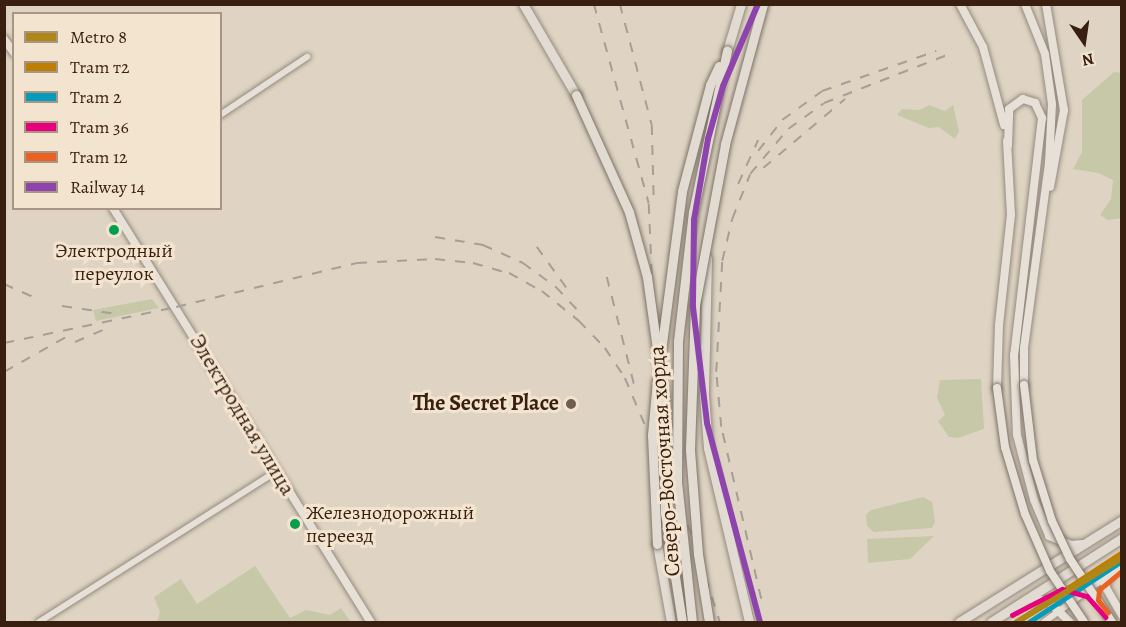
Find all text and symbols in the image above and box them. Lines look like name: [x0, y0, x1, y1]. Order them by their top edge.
legend: [12, 12, 222, 210]
north arrow: [1054, 12, 1114, 72]
text: Metro 8: [70, 25, 127, 49]
text: N: [1080, 48, 1096, 72]
text: Tram т2: [70, 55, 129, 79]
text: Tram 2: [70, 85, 121, 109]
text: Tram 36: [70, 115, 129, 139]
text: Tram 12: [70, 145, 128, 169]
text: Railway 14: [70, 175, 145, 199]
marker: Электродный переулок: [108, 224, 120, 236]
place label: Электродный переулок: [55, 239, 173, 286]
street label: Электродная улица: [183, 330, 301, 500]
street label: Северо-Восточная хорда: [644, 345, 686, 577]
place label: The Secret Place: [413, 391, 559, 417]
marker: The Secret Place: [564, 397, 578, 411]
place label: Железнодорожный переезд: [306, 500, 474, 547]
marker: Железнодорожный переезд: [289, 518, 301, 530]

